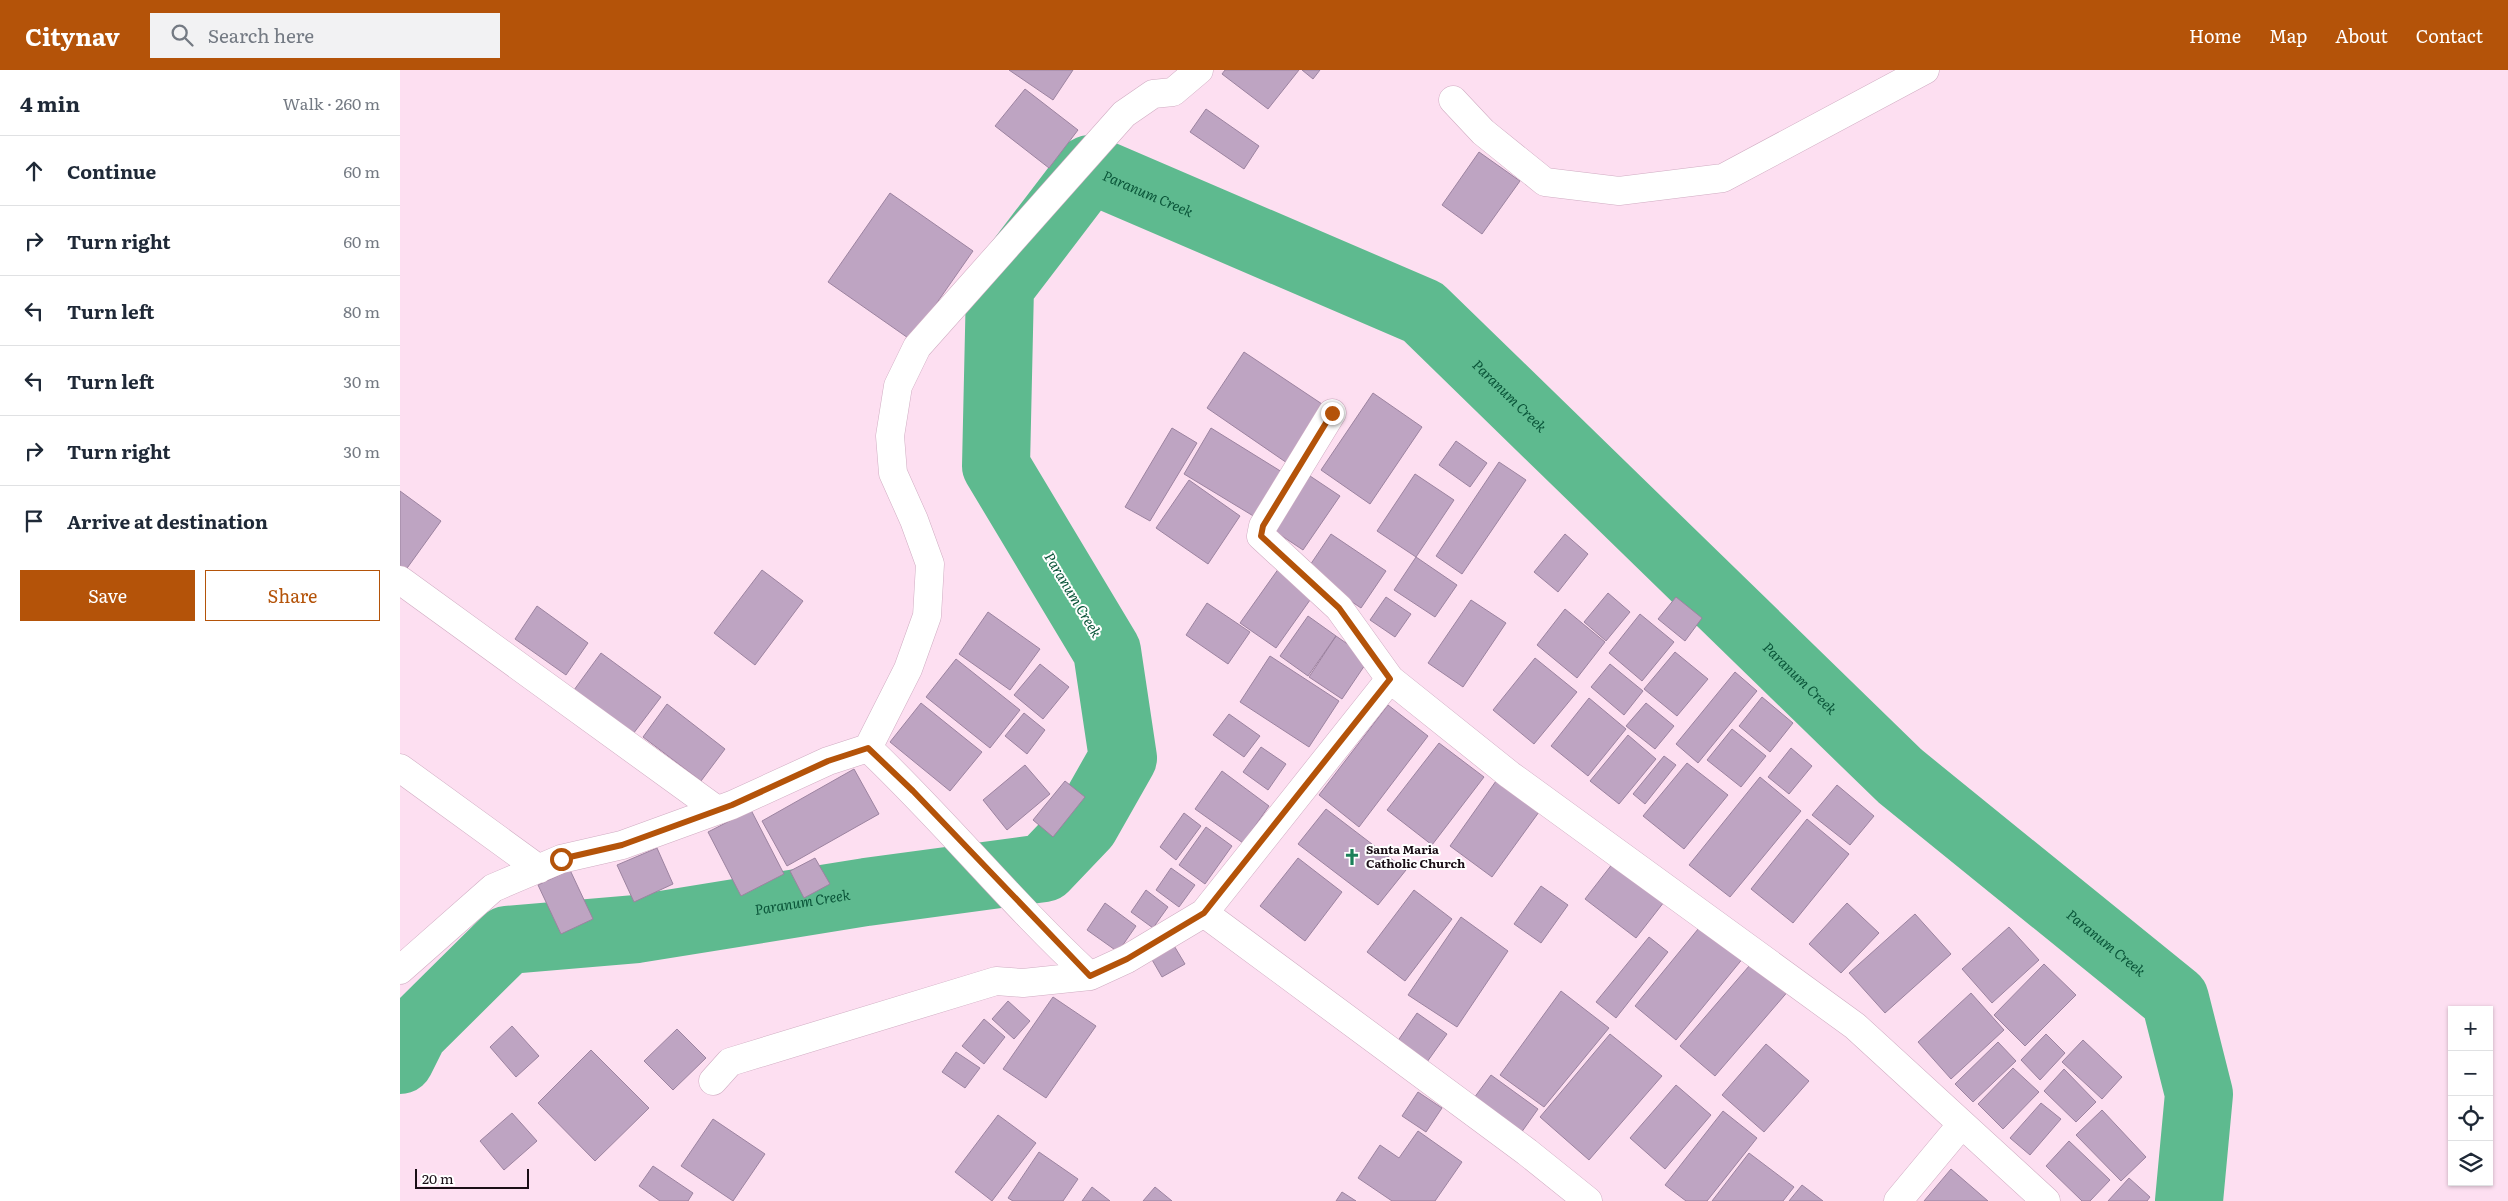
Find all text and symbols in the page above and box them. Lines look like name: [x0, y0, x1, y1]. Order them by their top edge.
search box: [150, 13, 500, 58]
text: Citynav: [25, 18, 120, 53]
icon: search: [168, 21, 196, 49]
text: Search here: [208, 21, 314, 49]
text: Home: [2189, 22, 2241, 49]
text: Map: [2269, 22, 2307, 49]
text: About: [2335, 22, 2388, 49]
text: Contact: [2416, 22, 2483, 49]
text: 4 min: [20, 87, 80, 118]
text: Walk · 260 m: [283, 91, 380, 115]
icon: ahead: [20, 157, 48, 185]
text: Continue: [67, 157, 156, 185]
text: 60 m: [343, 159, 380, 183]
water label: Paranum Creek: [1100, 165, 1197, 221]
icon: right: [20, 227, 48, 255]
text: Turn right: [67, 227, 171, 255]
text: 60 m: [343, 229, 380, 253]
icon: left: [20, 297, 48, 325]
text: Turn left: [67, 297, 154, 325]
text: 80 m: [343, 299, 380, 323]
water label: Paranum Creek: [1469, 355, 1552, 436]
icon: left: [20, 367, 48, 395]
text: Turn left: [67, 367, 154, 395]
text: 30 m: [343, 369, 380, 393]
route end: [1321, 402, 1344, 425]
icon: right: [20, 437, 48, 465]
text: Turn right: [67, 437, 171, 465]
text: 30 m: [343, 439, 380, 463]
icon: arrive: [20, 507, 48, 535]
text: Arrive at destination: [67, 507, 268, 535]
water label: Paranum Creek: [1040, 548, 1107, 641]
button: Save: [20, 570, 195, 621]
button: Share: [205, 570, 380, 621]
water label: Paranum Creek: [1759, 637, 1842, 719]
place label: Santa Maria Catholic Church: [1366, 840, 1465, 872]
church icon: Santa Maria Catholic Church: [1342, 847, 1362, 867]
route start: [550, 848, 573, 871]
water label: Paranum Creek: [753, 884, 852, 919]
water label: Paranum Creek: [2063, 904, 2151, 981]
map controls: [2448, 1006, 2493, 1186]
button: +: [2448, 1006, 2493, 1051]
button: −: [2448, 1051, 2493, 1096]
button: locate: [2448, 1096, 2493, 1141]
button: layers: [2448, 1141, 2493, 1186]
scale bar: [415, 1166, 529, 1189]
text: 20 m: [422, 1168, 454, 1188]

